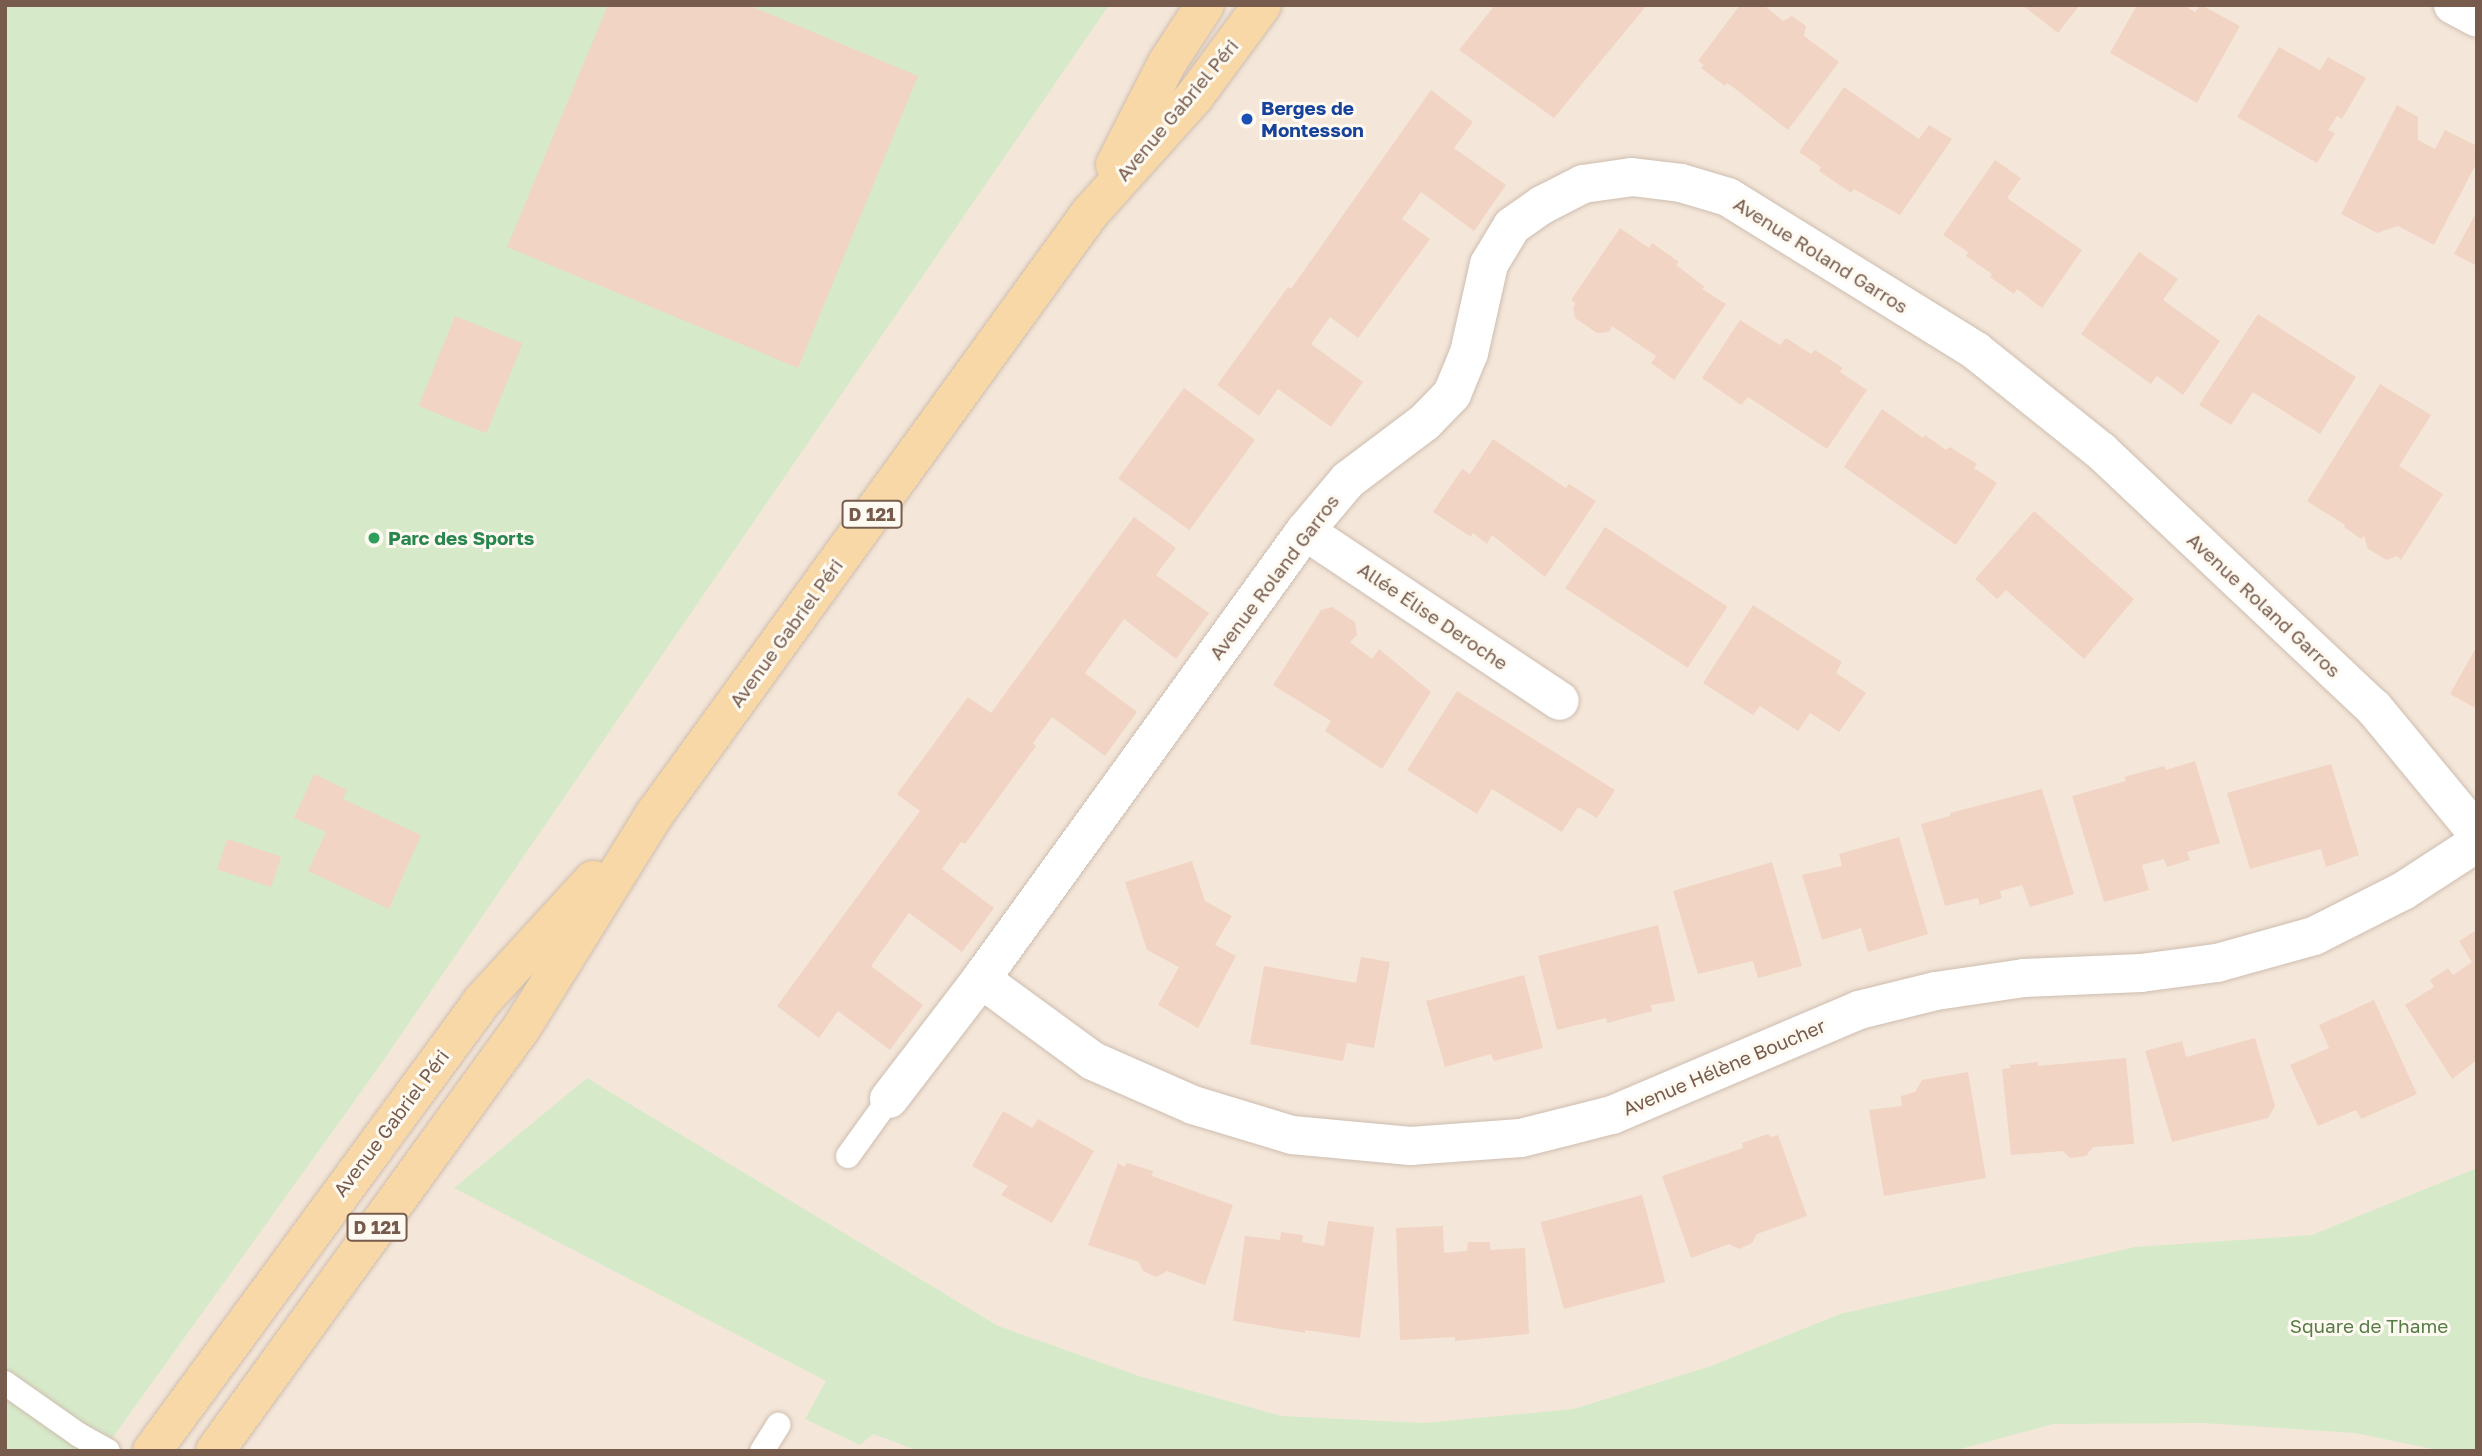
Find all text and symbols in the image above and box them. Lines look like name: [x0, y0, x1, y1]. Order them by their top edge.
street label: Avenue Gabriel Péri: [1111, 35, 1243, 185]
place label: Berges de Montesson: [1261, 97, 1364, 141]
marker: Berges de Montesson: [1239, 111, 1255, 127]
street label: Avenue Roland Garros: [1730, 192, 1912, 318]
street label: Avenue Roland Garros: [1204, 490, 1344, 664]
road number: D 121: [840, 500, 903, 528]
place label: Parc des Sports: [388, 527, 534, 549]
street label: Avenue Roland Garros: [2183, 528, 2345, 682]
marker: Parc des Sports: [366, 530, 382, 546]
street label: Avenue Gabriel Péri: [725, 554, 847, 712]
street label: Allée Élise Deroche: [1354, 557, 1512, 675]
street label: Avenue Hélène Boucher: [1619, 1014, 1829, 1120]
street label: Avenue Gabriel Péri: [328, 1045, 454, 1201]
road number: D 121: [346, 1212, 408, 1242]
park label: Square de Thame: [2290, 1315, 2448, 1337]

